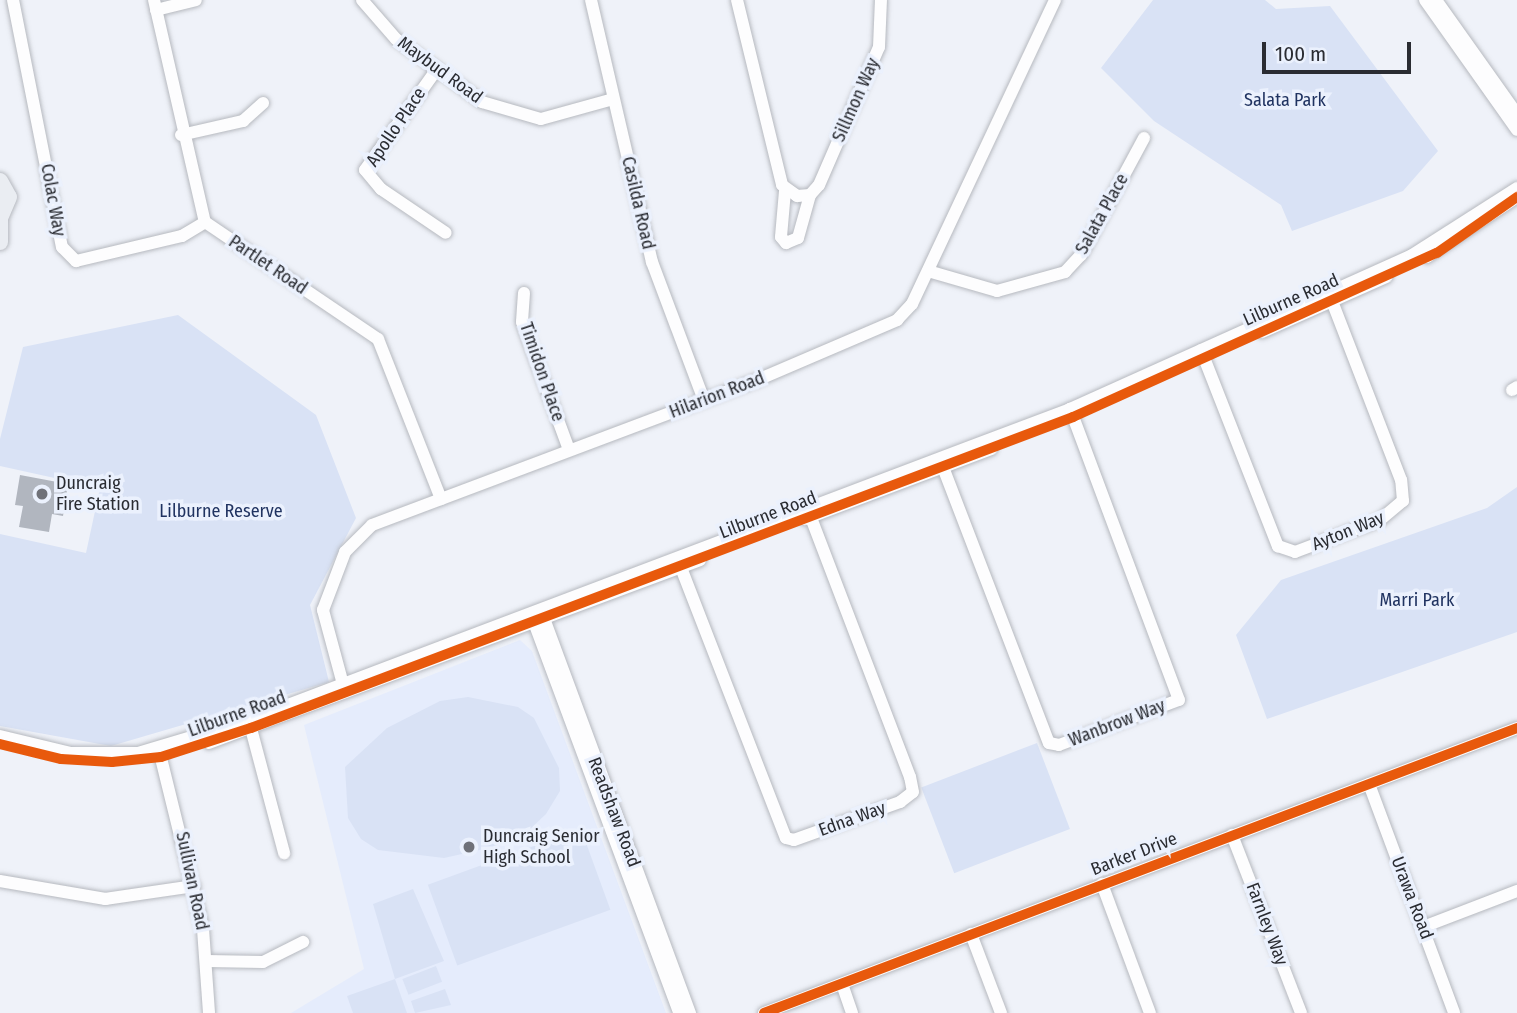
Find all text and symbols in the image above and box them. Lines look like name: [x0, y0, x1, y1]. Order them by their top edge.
scale bar: [1265, 28, 1414, 72]
street label: Maybud Road: [393, 32, 487, 108]
text: 100 m: [1275, 41, 1326, 67]
street label: Sillmon Way: [828, 55, 884, 145]
street label: Apollo Place: [362, 83, 430, 171]
park label: Salata Park: [1244, 89, 1326, 111]
street label: Casilda Road: [617, 155, 659, 251]
street label: Colac Way: [36, 162, 70, 238]
street label: Salata Place: [1071, 170, 1133, 258]
street label: Partlet Road: [225, 231, 311, 299]
street label: Lilburne Road: [1240, 269, 1342, 331]
street label: Timidon Place: [515, 320, 569, 424]
street label: Hilarion Road: [666, 367, 768, 423]
place label: Duncraig Fire Station: [56, 473, 140, 516]
marker: Duncraig Fire Station: [34, 486, 50, 502]
street label: Lilburne Road: [716, 487, 820, 543]
park label: Lilburne Reserve: [159, 500, 283, 522]
street label: Ayton Way: [1309, 507, 1387, 555]
park label: Marri Park: [1380, 589, 1454, 611]
street label: Lilburne Road: [185, 686, 289, 742]
street label: Wanbrow Way: [1066, 695, 1168, 751]
street label: Readshaw Road: [583, 754, 645, 870]
street label: Edna Way: [816, 797, 888, 841]
place label: Duncraig Senior High School: [483, 826, 599, 868]
street label: Barker Drive: [1088, 828, 1180, 880]
street label: Sullivan Road: [171, 830, 213, 932]
marker: Duncraig Senior High School: [461, 839, 477, 855]
street label: Urawa Road: [1386, 854, 1438, 942]
street label: Farnley Way: [1241, 880, 1293, 968]

